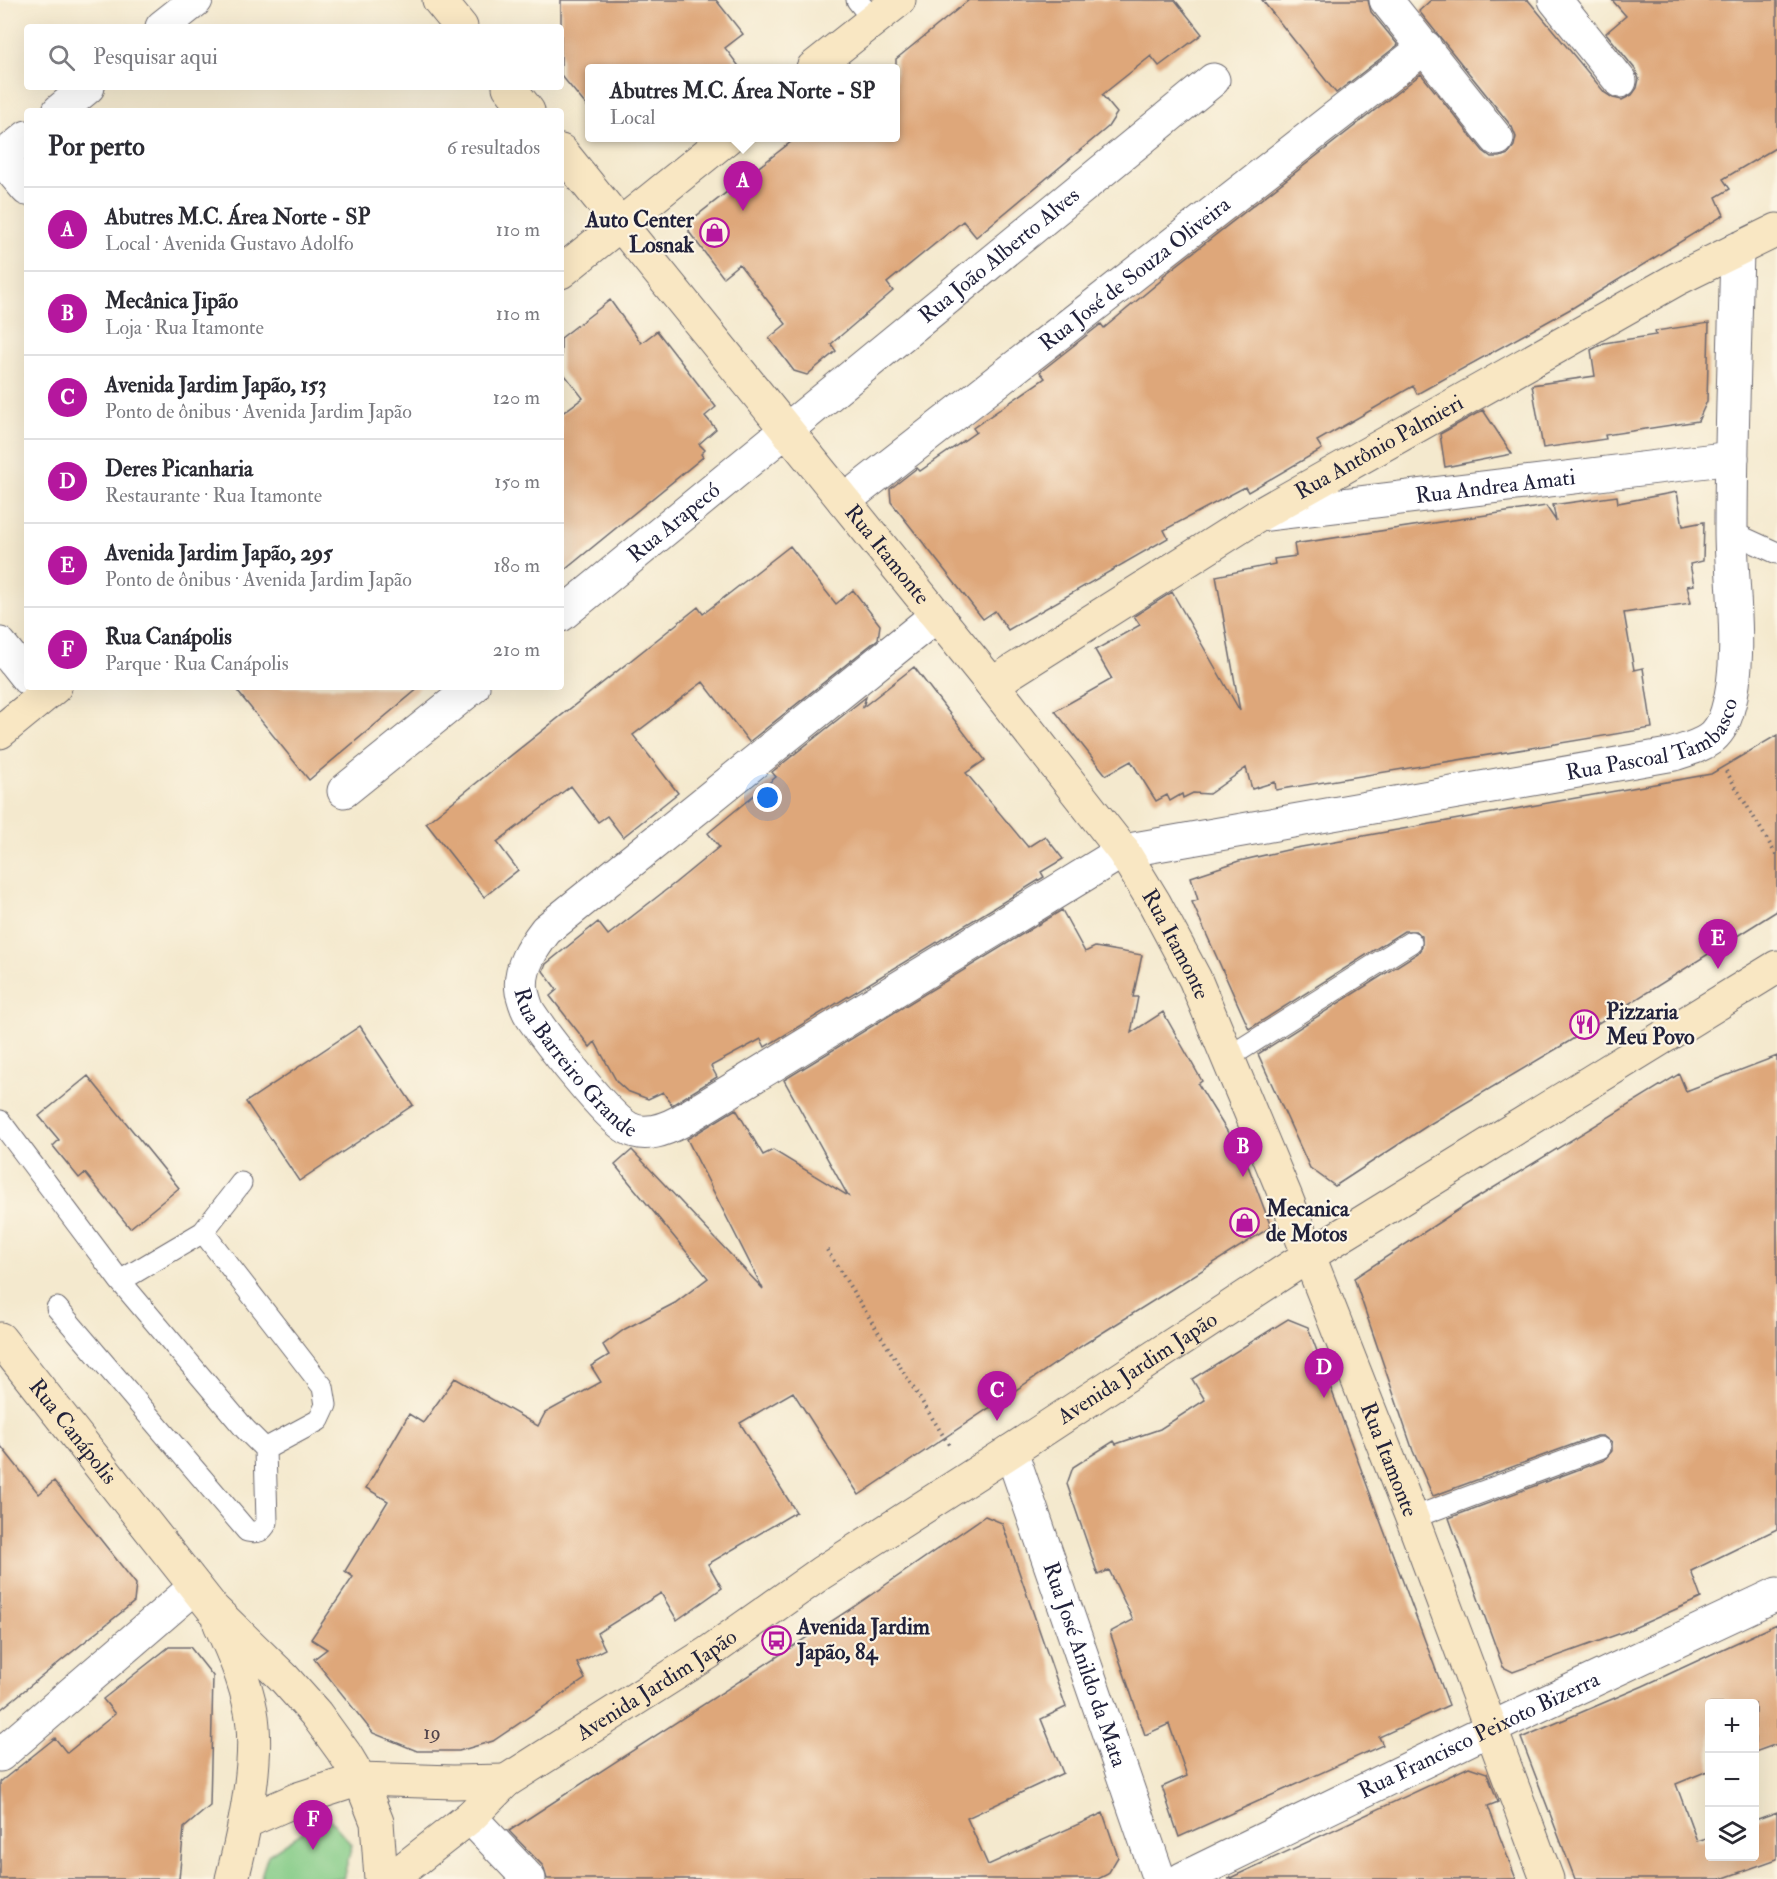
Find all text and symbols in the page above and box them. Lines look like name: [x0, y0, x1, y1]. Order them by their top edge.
search box: [24, 24, 564, 90]
icon: search: [45, 41, 78, 74]
text: Pesquisar aqui: [93, 43, 218, 71]
popup: [585, 64, 900, 142]
text: Abutres M.C. Área Norte - SP: [610, 77, 875, 105]
text: Local: [610, 105, 655, 130]
text: Por perto: [48, 131, 145, 163]
text: 6 resultados: [447, 135, 540, 160]
pin: A: [724, 162, 762, 211]
street label: Rua João Alberto Alves: [913, 181, 1085, 329]
street label: Rua José de Souza Oliveira: [1033, 190, 1237, 357]
text: Abutres M.C. Área Norte - SP: [105, 203, 370, 231]
place label: Auto Center Losnak: [584, 206, 695, 259]
text: A: [61, 217, 74, 242]
text: 110 m: [496, 217, 540, 242]
shop icon: Auto Center Losnak: [699, 217, 731, 249]
text: Local · Avenida Gustavo Adolfo: [105, 231, 354, 256]
text: Mecânica Jipão: [105, 287, 238, 315]
text: B: [61, 301, 74, 326]
text: 110 m: [496, 301, 540, 326]
text: Loja · Rua Itamonte: [105, 315, 264, 340]
text: Avenida Jardim Japão, 153: [105, 371, 326, 399]
text: C: [60, 385, 75, 410]
text: 120 m: [493, 385, 540, 410]
street label: Rua Antônio Palmieri: [1290, 388, 1468, 506]
text: Ponto de ônibus · Avenida Jardim Japão: [105, 399, 412, 424]
text: Deres Picanharia: [105, 455, 253, 483]
street label: Rua Andrea Amati: [1414, 463, 1577, 510]
text: D: [59, 469, 76, 494]
text: 150 m: [494, 469, 540, 494]
street label: Rua Arapecó: [622, 476, 726, 569]
text: Restaurante · Rua Itamonte: [105, 483, 322, 508]
street label: Rua Itamonte: [839, 499, 936, 610]
text: Avenida Jardim Japão, 295: [105, 539, 333, 567]
text: E: [60, 553, 75, 578]
text: 180 m: [493, 553, 540, 578]
text: Ponto de ônibus · Avenida Jardim Japão: [105, 567, 412, 592]
text: Rua Canápolis: [105, 623, 232, 651]
text: F: [61, 637, 74, 662]
text: 210 m: [493, 637, 540, 662]
text: Parque · Rua Canápolis: [105, 651, 289, 676]
street label: Rua Pascoal Tambasco: [1564, 695, 1744, 787]
your location: [753, 783, 782, 812]
street label: Rua Itamonte: [1135, 884, 1216, 1003]
pin: E: [1698, 920, 1738, 969]
street label: Rua Barreiro Grande: [508, 985, 641, 1144]
place label: Pizzaria Meu Povo: [1605, 998, 1695, 1051]
restaurant icon: Pizzaria Meu Povo: [1569, 1009, 1601, 1041]
pin: B: [1224, 1128, 1262, 1177]
place label: Mecanica de Motos: [1265, 1195, 1350, 1248]
shop icon: Mecanica de Motos: [1229, 1206, 1261, 1238]
street label: Avenida Jardim Japão: [1051, 1305, 1223, 1431]
pin: D: [1304, 1348, 1344, 1398]
pin: C: [978, 1372, 1016, 1421]
street label: Rua Canápolis: [23, 1373, 123, 1490]
street label: Rua Itamonte: [1354, 1398, 1424, 1521]
street label: Rua José Anildo da Mata: [1037, 1559, 1133, 1772]
place label: Avenida Jardim Japão, 84: [796, 1613, 931, 1667]
street label: Avenida Jardim Japão: [570, 1623, 743, 1747]
bus stop icon: Avenida Jardim Japão, 84: [760, 1624, 792, 1656]
street label: Rua Francisco Peixoto Bizerra: [1354, 1665, 1605, 1805]
map controls: [1705, 1699, 1759, 1861]
button: +: [1705, 1699, 1759, 1753]
house number: 19: [423, 1720, 441, 1745]
button: −: [1705, 1753, 1759, 1807]
pin: F: [294, 1800, 332, 1850]
button: layers: [1705, 1807, 1759, 1861]

